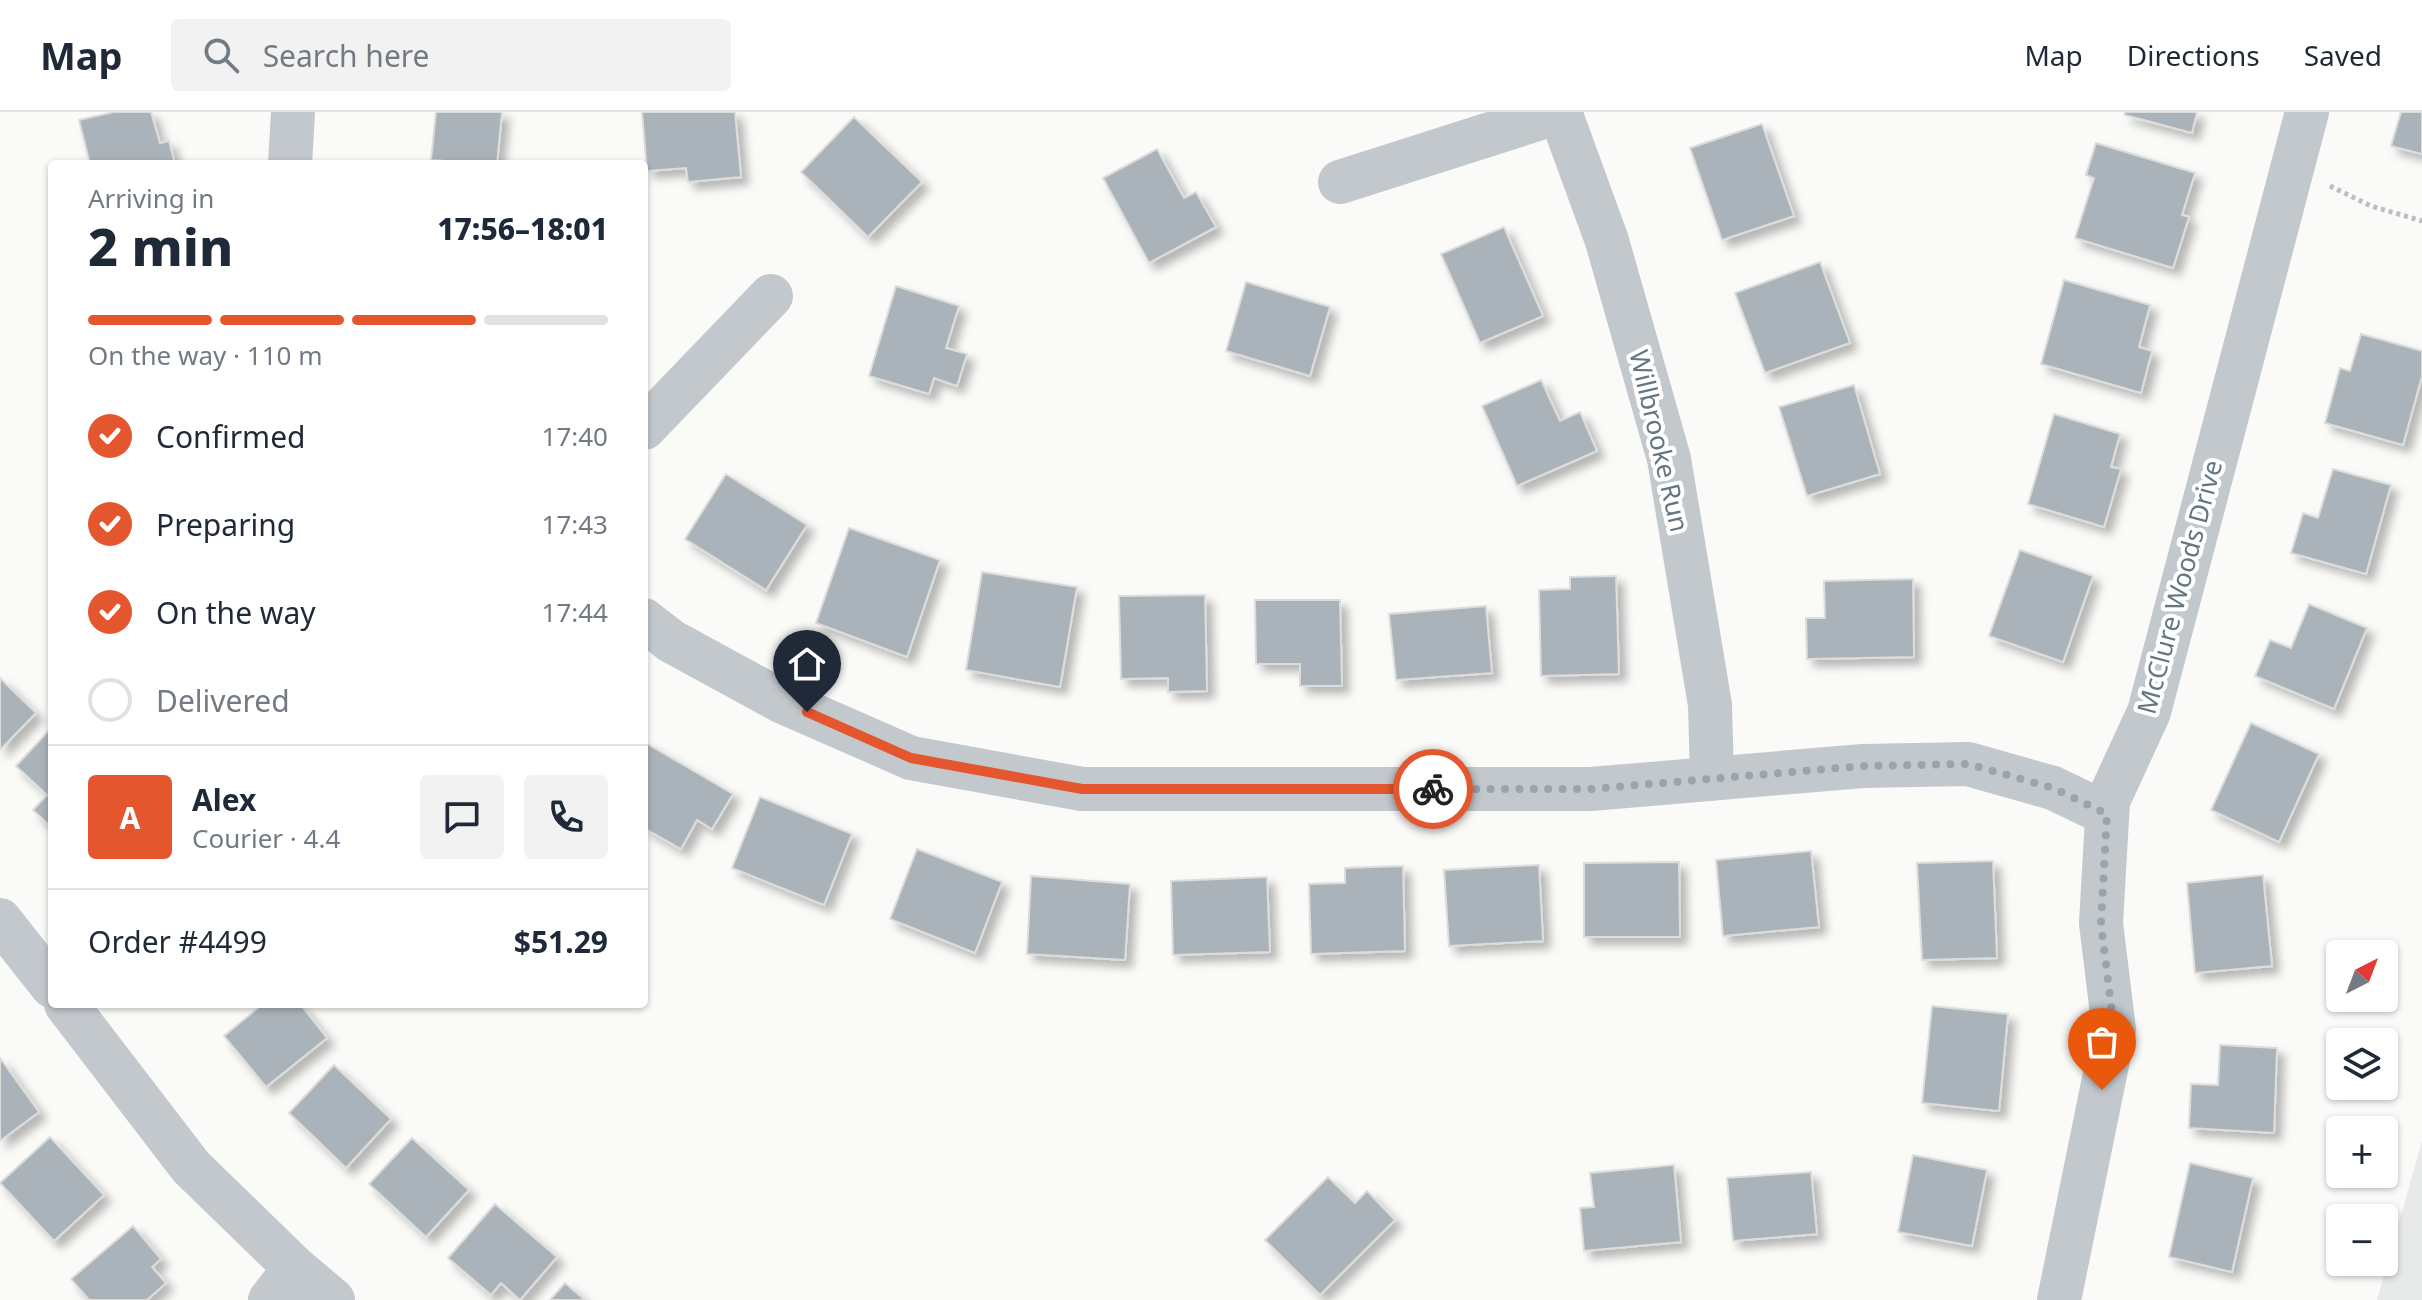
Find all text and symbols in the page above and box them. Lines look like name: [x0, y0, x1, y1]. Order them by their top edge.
search box: [171, 19, 731, 91]
text: Map: [40, 29, 123, 81]
icon: search: [199, 33, 243, 77]
text: Search here: [263, 35, 430, 76]
text: Map: [2024, 36, 2083, 74]
text: Directions: [2127, 36, 2260, 74]
text: Saved: [2304, 36, 2382, 74]
text: Arriving in: [88, 180, 214, 216]
text: 17:56–18:01: [437, 208, 608, 249]
text: 2 min: [88, 210, 233, 281]
text: On the way · 110 m: [88, 337, 322, 373]
street label: Willbrooke Run: [1622, 346, 1698, 535]
icon: check: [88, 414, 132, 458]
text: Confirmed: [156, 416, 306, 457]
text: 17:40: [542, 418, 608, 454]
street label: McClure Woods Drive: [2128, 456, 2230, 718]
icon: check: [88, 502, 132, 546]
text: Preparing: [156, 504, 295, 545]
text: 17:43: [542, 506, 608, 542]
icon: check: [88, 590, 132, 634]
text: On the way: [156, 592, 316, 633]
text: 17:44: [542, 594, 608, 630]
pin: [773, 630, 841, 712]
icon: home: [785, 642, 829, 686]
text: Delivered: [156, 680, 290, 721]
courier: [1393, 749, 1473, 829]
icon: bike: [1411, 767, 1455, 811]
button: chat: [420, 775, 504, 859]
button: phone: [524, 775, 608, 859]
text: Alex: [192, 779, 256, 820]
text: A: [120, 797, 140, 838]
text: Courier · 4.4: [192, 820, 340, 856]
text: Order #4499: [88, 921, 267, 962]
text: $51.29: [514, 921, 608, 962]
north arrow: [2326, 940, 2398, 1012]
map controls: [2326, 940, 2398, 1276]
pin: [2068, 1008, 2136, 1090]
icon: bag: [2080, 1020, 2124, 1064]
button: layers: [2326, 1028, 2398, 1100]
button: +: [2326, 1116, 2398, 1188]
button: −: [2326, 1204, 2398, 1276]

